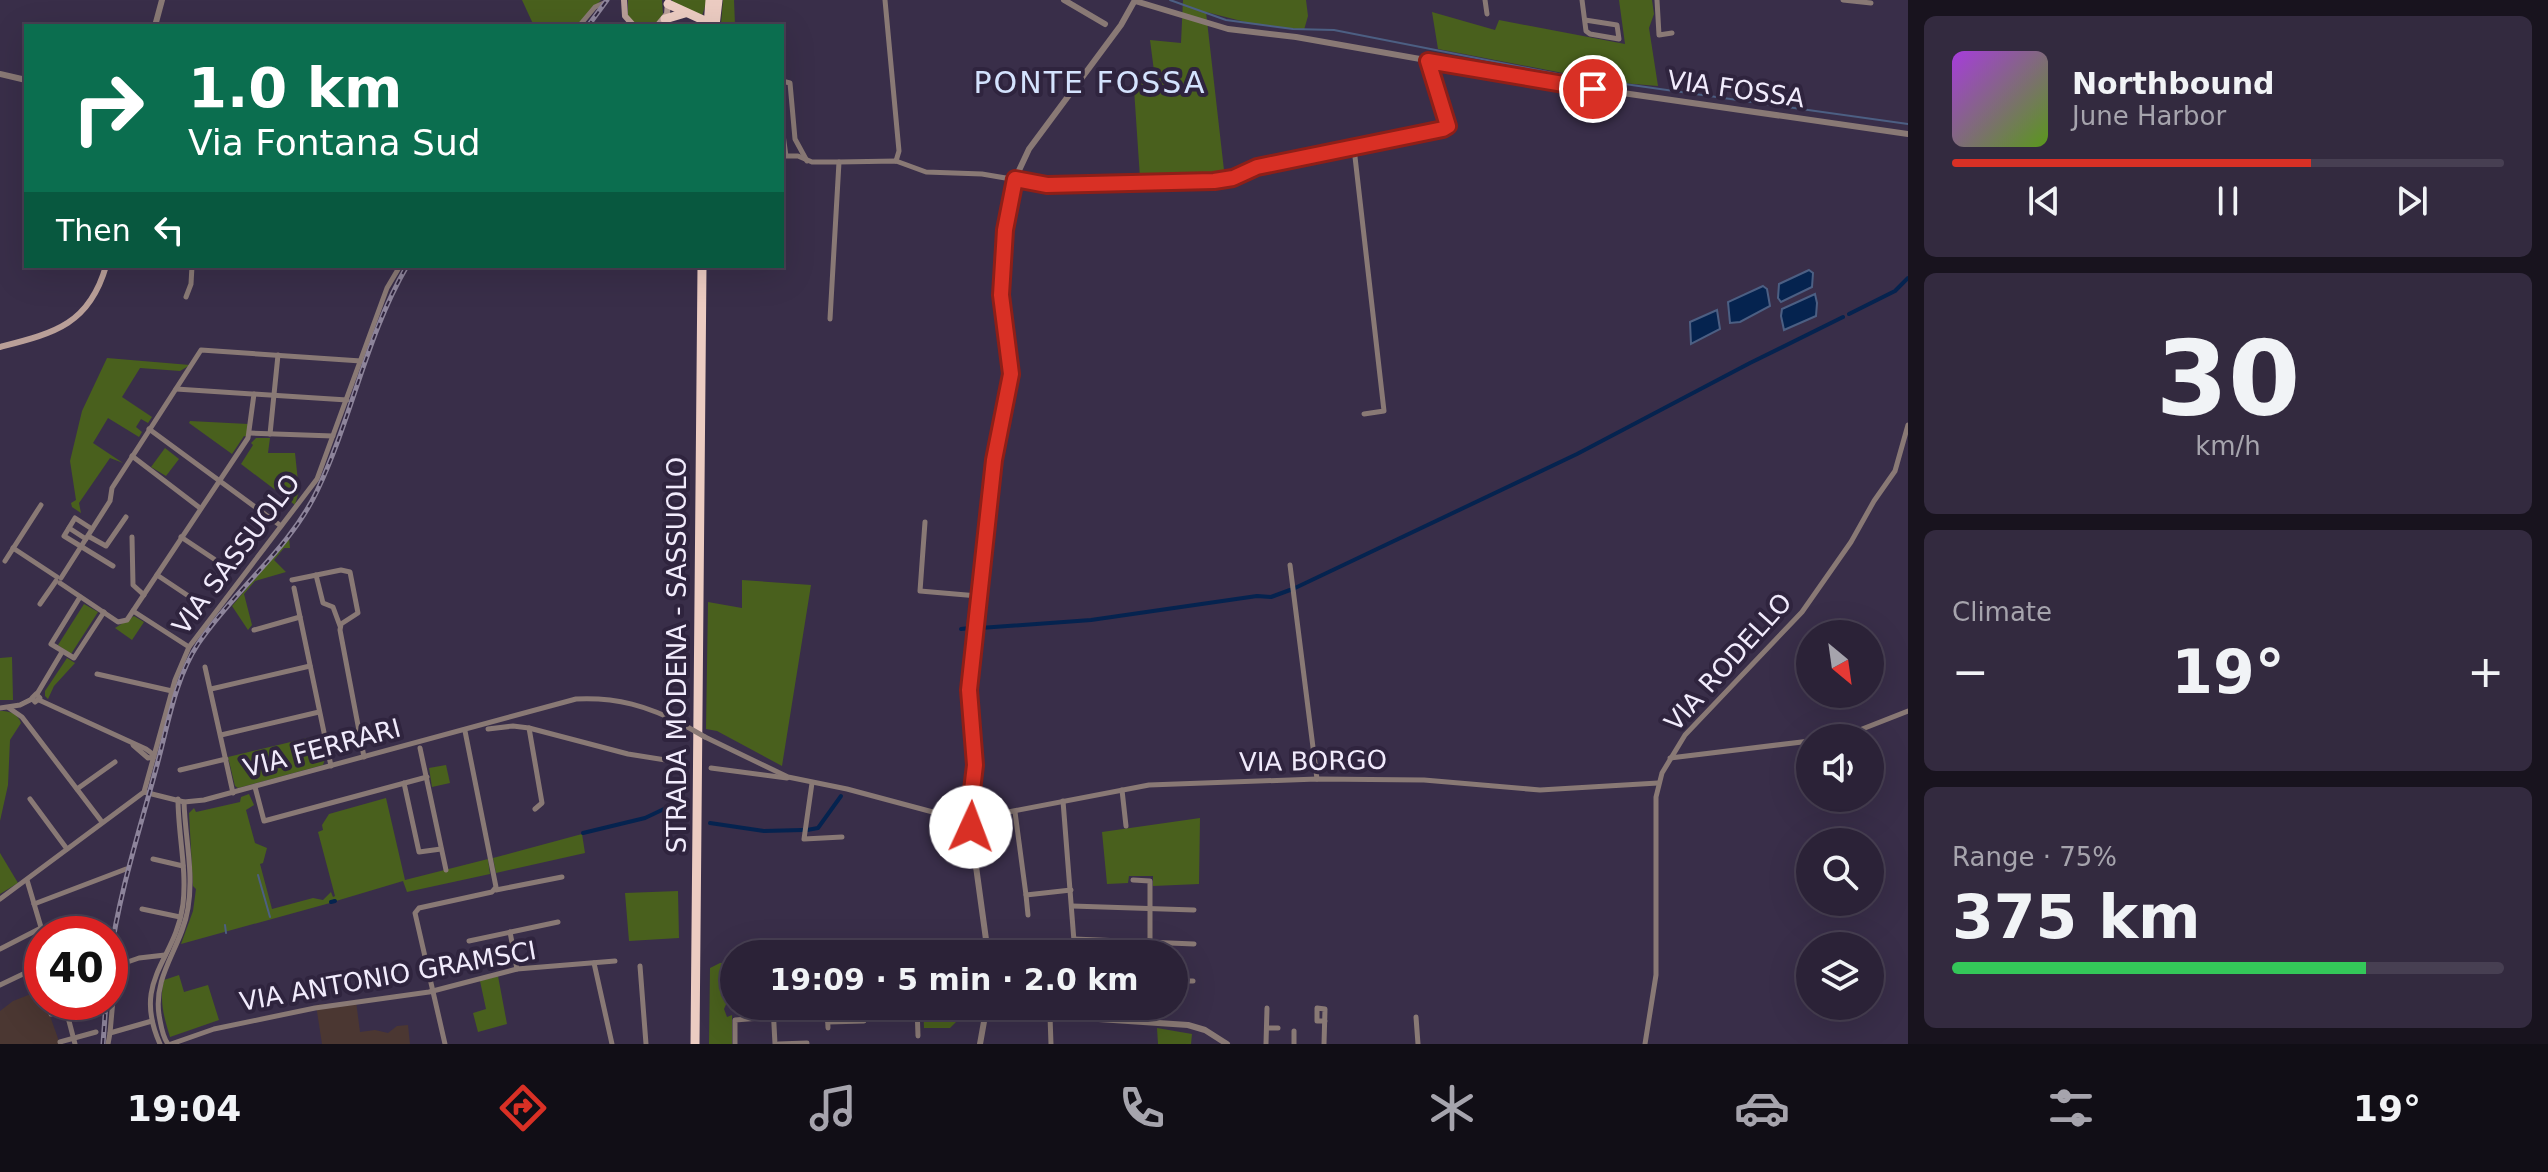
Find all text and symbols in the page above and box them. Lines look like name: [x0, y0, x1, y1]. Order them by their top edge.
text: 1.0 km: [188, 55, 402, 120]
pin: [1559, 55, 1627, 123]
icon: right: [56, 56, 160, 160]
district label: PONTE FOSSA: [974, 65, 1207, 100]
street label: VIA FOSSA: [1665, 65, 1807, 114]
text: Northbound: [2072, 66, 2275, 101]
icon: arrive: [1571, 67, 1615, 111]
text: June Harbor: [2072, 101, 2226, 131]
text: Via Fontana Sud: [188, 122, 481, 163]
icon: previous: [2022, 179, 2066, 223]
icon: pause: [2206, 179, 2250, 223]
icon: next: [2390, 179, 2434, 223]
icon: left: [147, 208, 191, 252]
text: Then: [56, 213, 131, 248]
text: 30: [2156, 318, 2300, 440]
text: km/h: [2195, 431, 2261, 461]
street label: STRADA MODENA - SASSUOLO: [662, 457, 692, 853]
street label: VIA SASSUOLO: [166, 468, 306, 640]
street label: VIA RODELLO: [1658, 587, 1798, 737]
text: Climate: [1952, 597, 2052, 627]
north arrow: [1796, 620, 1884, 708]
map controls: [1796, 620, 1884, 1020]
text: 19°: [2171, 637, 2285, 707]
text: −: [1952, 646, 1989, 697]
text: +: [2467, 646, 2504, 697]
street label: VIA FERRARI: [240, 713, 404, 783]
button: sound: [1796, 724, 1884, 812]
street label: VIA BORGO: [1239, 745, 1387, 777]
position arrow: [929, 785, 1013, 869]
button: search: [1796, 828, 1884, 916]
text: Range · 75%: [1952, 842, 2117, 872]
text: 375 km: [1952, 882, 2201, 952]
speed limit sign: 40: [24, 916, 128, 1020]
button: layers: [1796, 932, 1884, 1020]
street label: VIA ANTONIO GRAMSCI: [237, 935, 539, 1017]
text: 19:09 · 5 min · 2.0 km: [769, 962, 1139, 997]
icon: directions: [495, 1080, 551, 1136]
icon: music: [805, 1080, 861, 1136]
icon: phone: [1114, 1080, 1170, 1136]
icon: climate: [1424, 1080, 1480, 1136]
icon: car: [1734, 1080, 1790, 1136]
icon: filters: [2043, 1080, 2099, 1136]
text: 19:04: [127, 1088, 241, 1129]
text: 19°: [2353, 1088, 2421, 1129]

